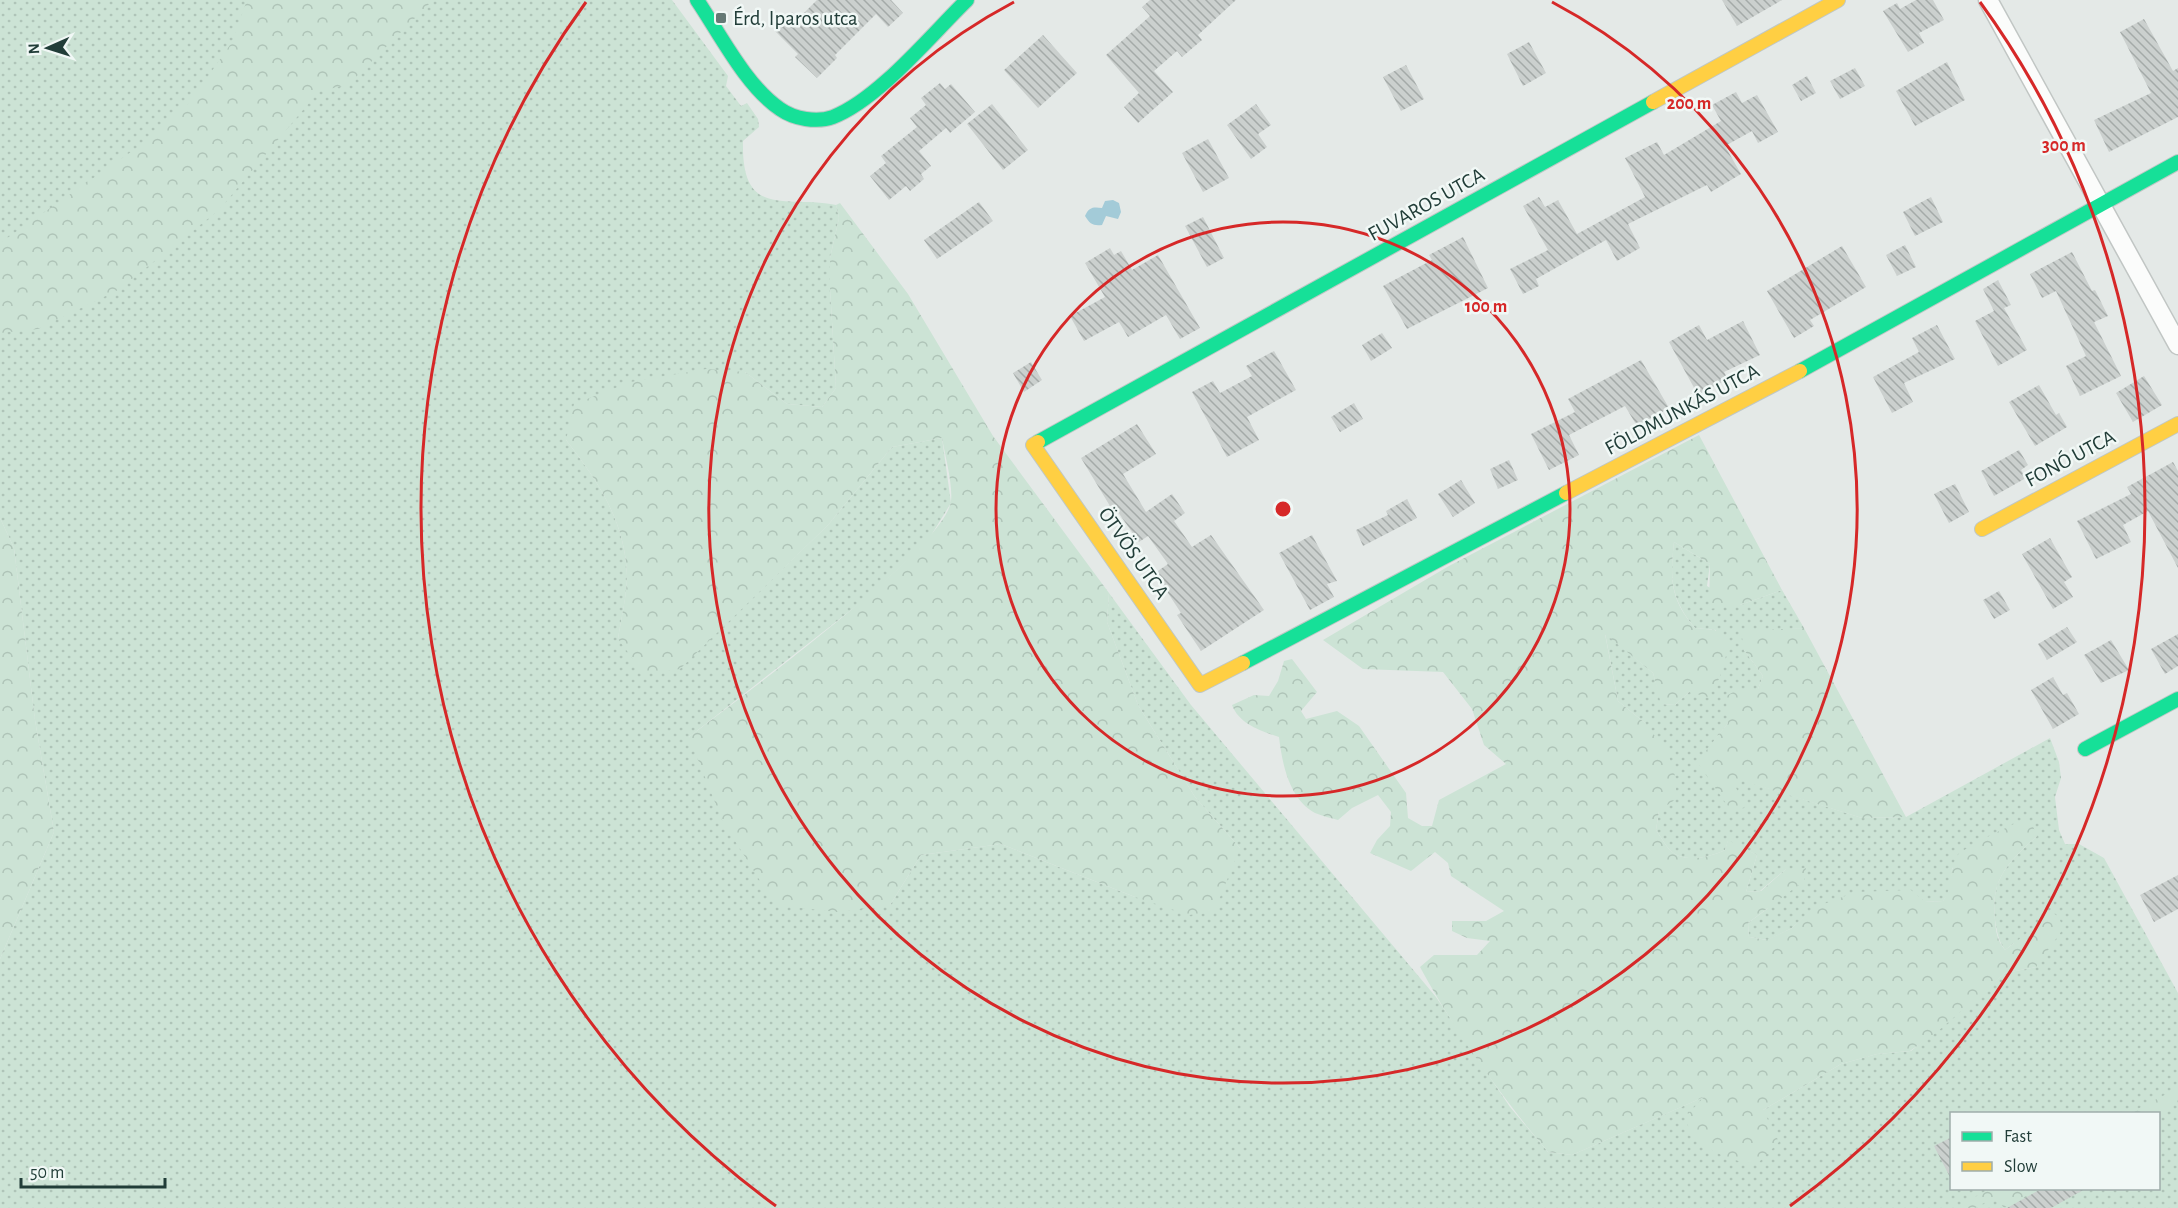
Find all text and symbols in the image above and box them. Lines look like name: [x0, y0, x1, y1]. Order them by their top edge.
place label: Érd, Iparos utca: [733, 6, 858, 29]
marker: Érd, Iparos utca: [714, 11, 728, 25]
north arrow: [18, 18, 78, 78]
text: N: [26, 43, 42, 55]
text: 200 m: [1667, 95, 1711, 113]
text: 300 m: [2042, 137, 2086, 155]
street label: FUVAROS UTCA: [1364, 164, 1488, 245]
text: 100 m: [1465, 298, 1507, 316]
street label: FÖLDMUNKÁS UTCA: [1601, 358, 1763, 459]
street label: FONÓ UTCA: [2021, 424, 2119, 491]
centre of rings: [1273, 499, 1293, 519]
street label: ÖTVÖS UTCA: [1094, 503, 1174, 603]
legend: [1950, 1112, 2160, 1190]
text: Fast: [2004, 1128, 2032, 1146]
scale bar: [21, 1151, 165, 1189]
text: Slow: [2004, 1158, 2037, 1176]
text: 50 m: [30, 1164, 64, 1182]

